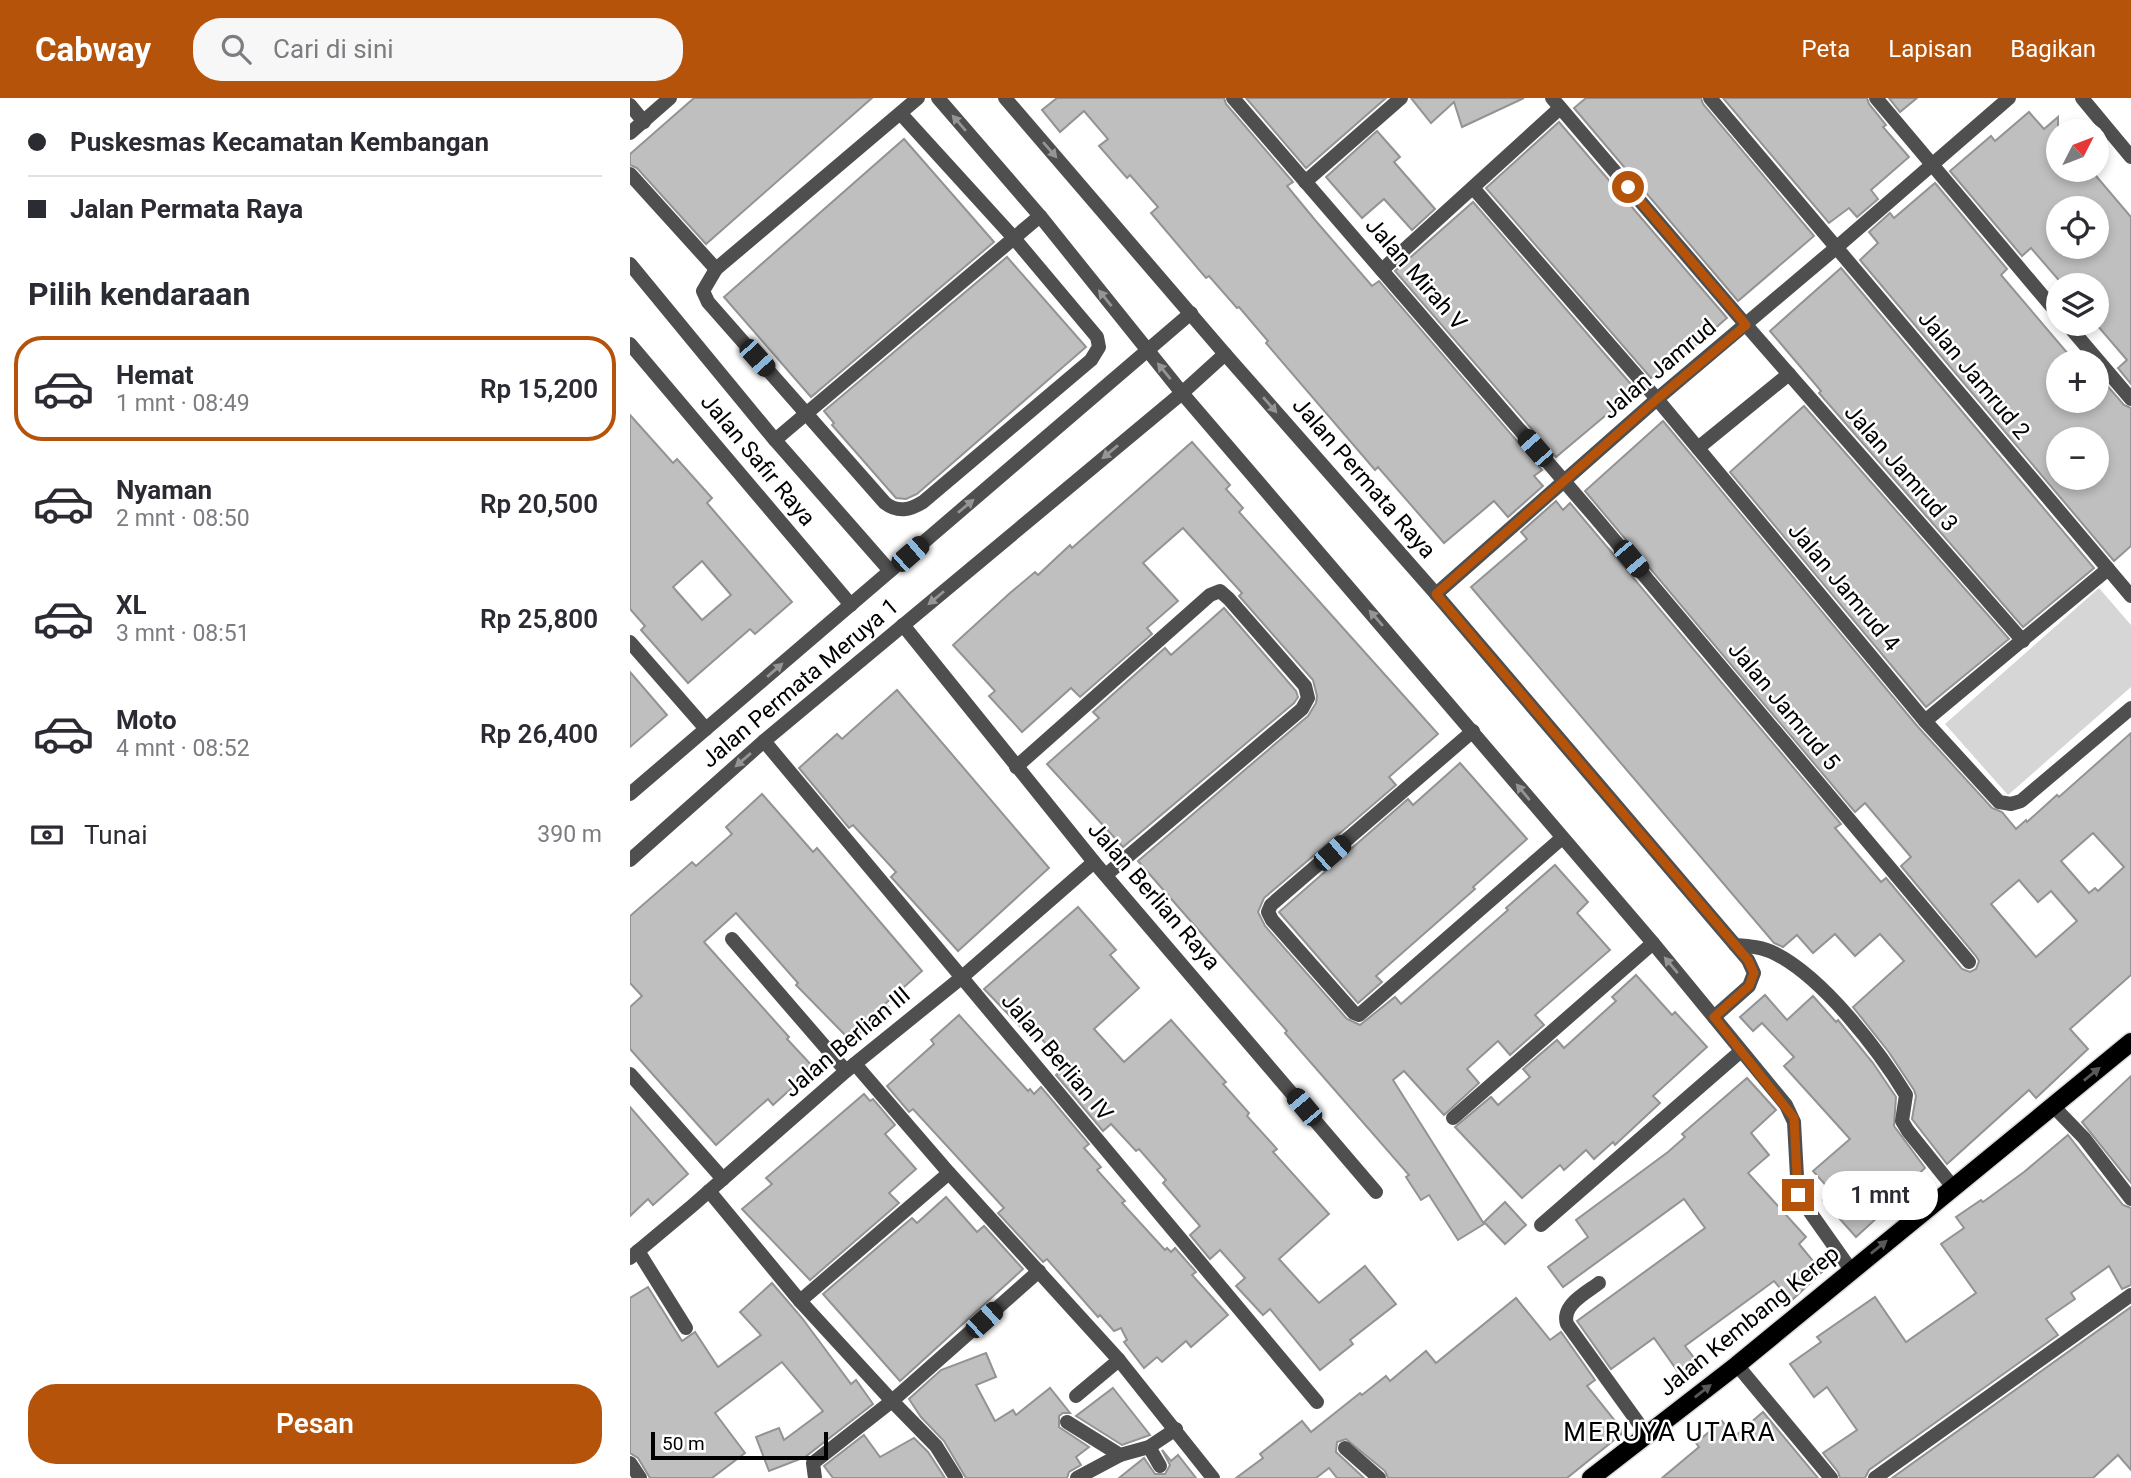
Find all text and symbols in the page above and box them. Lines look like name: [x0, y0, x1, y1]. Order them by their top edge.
search box: [193, 18, 683, 81]
text: Cabway: [35, 30, 151, 69]
icon: search: [217, 30, 255, 68]
text: Cari di sini: [273, 34, 394, 64]
text: Peta: [1802, 35, 1850, 63]
text: Lapisan: [1888, 35, 1972, 63]
text: Bagikan: [2010, 35, 2096, 63]
one-way arrow: [952, 115, 967, 133]
north arrow: [2046, 119, 2109, 182]
map controls: [2046, 119, 2109, 490]
text: Puskesmas Kecamatan Kembangan: [70, 127, 489, 157]
one-way arrow: [1042, 141, 1057, 158]
route start: [1612, 171, 1644, 203]
text: Jalan Permata Raya: [70, 194, 303, 224]
button: locate: [2046, 196, 2109, 259]
street label: Jalan Mirah V: [1360, 212, 1472, 336]
button: layers: [2046, 273, 2109, 336]
text: Pilih kendaraan: [28, 275, 250, 313]
one-way arrow: [1098, 290, 1113, 308]
street label: Jalan Jamrud 2: [1913, 305, 2036, 445]
street label: Jalan Jamrud: [1596, 313, 1722, 425]
car: [736, 335, 779, 381]
button: +: [2046, 350, 2109, 413]
icon: car: [32, 357, 95, 420]
text: Hemat: [116, 360, 194, 390]
one-way arrow: [1157, 363, 1172, 380]
text: Rp 15,200: [480, 374, 598, 404]
street label: Jalan Safir Raya: [695, 389, 821, 531]
text: 1 mnt · 08:49: [116, 390, 250, 417]
street label: Jalan Permata Raya: [1287, 392, 1441, 564]
one-way arrow: [1262, 396, 1278, 414]
street label: Jalan Jamrud 3: [1839, 399, 1963, 537]
car: [1514, 425, 1557, 471]
button: −: [2046, 427, 2109, 490]
one-way arrow: [1102, 444, 1119, 459]
icon: car: [32, 472, 95, 535]
text: Nyaman: [116, 475, 212, 505]
text: Rp 20,500: [480, 489, 598, 519]
one-way arrow: [958, 499, 975, 514]
text: 2 mnt · 08:50: [116, 505, 250, 532]
street label: Jalan Jamrud 4: [1783, 517, 1906, 657]
car: [888, 532, 933, 576]
car: [1610, 536, 1653, 582]
icon: car: [32, 587, 95, 650]
text: XL: [116, 590, 147, 620]
one-way arrow: [927, 590, 945, 606]
street label: Jalan Permata Meruya 1: [696, 593, 904, 773]
text: Rp 25,800: [480, 604, 598, 634]
one-way arrow: [1369, 610, 1384, 627]
text: 3 mnt · 08:51: [116, 620, 250, 647]
street label: Jalan Jamrud 5: [1723, 636, 1846, 776]
one-way arrow: [766, 662, 784, 678]
icon: car: [32, 702, 95, 765]
text: Moto: [116, 705, 177, 735]
text: Rp 26,400: [480, 719, 598, 749]
text: 4 mnt · 08:52: [116, 735, 250, 762]
one-way arrow: [734, 752, 752, 768]
one-way arrow: [1516, 783, 1531, 800]
icon: cash: [28, 816, 66, 854]
street label: Jalan Berlian Raya: [1082, 816, 1226, 976]
text: Tunai: [84, 820, 147, 850]
text: 390 m: [537, 821, 602, 848]
car: [1310, 831, 1355, 875]
one-way arrow: [1664, 956, 1679, 973]
street label: Jalan Berlian III: [778, 981, 916, 1103]
street label: Jalan Berlian IV: [996, 987, 1119, 1127]
one-way arrow: [2083, 1066, 2101, 1082]
car: [1283, 1084, 1326, 1130]
callout: 1 mnt: [1822, 1170, 1938, 1220]
route end: [1782, 1179, 1814, 1211]
text: 1 mnt: [1850, 1182, 1910, 1209]
street label: Jalan Kembang Kerep: [1653, 1240, 1845, 1402]
one-way arrow: [1871, 1240, 1888, 1255]
car: [962, 1298, 1007, 1342]
button: Pesan: [28, 1384, 602, 1464]
one-way arrow: [1695, 1384, 1712, 1399]
district label: MERUYA UTARA: [1563, 1417, 1777, 1447]
scale bar: [651, 1429, 828, 1461]
text: 50 m: [662, 1432, 705, 1455]

